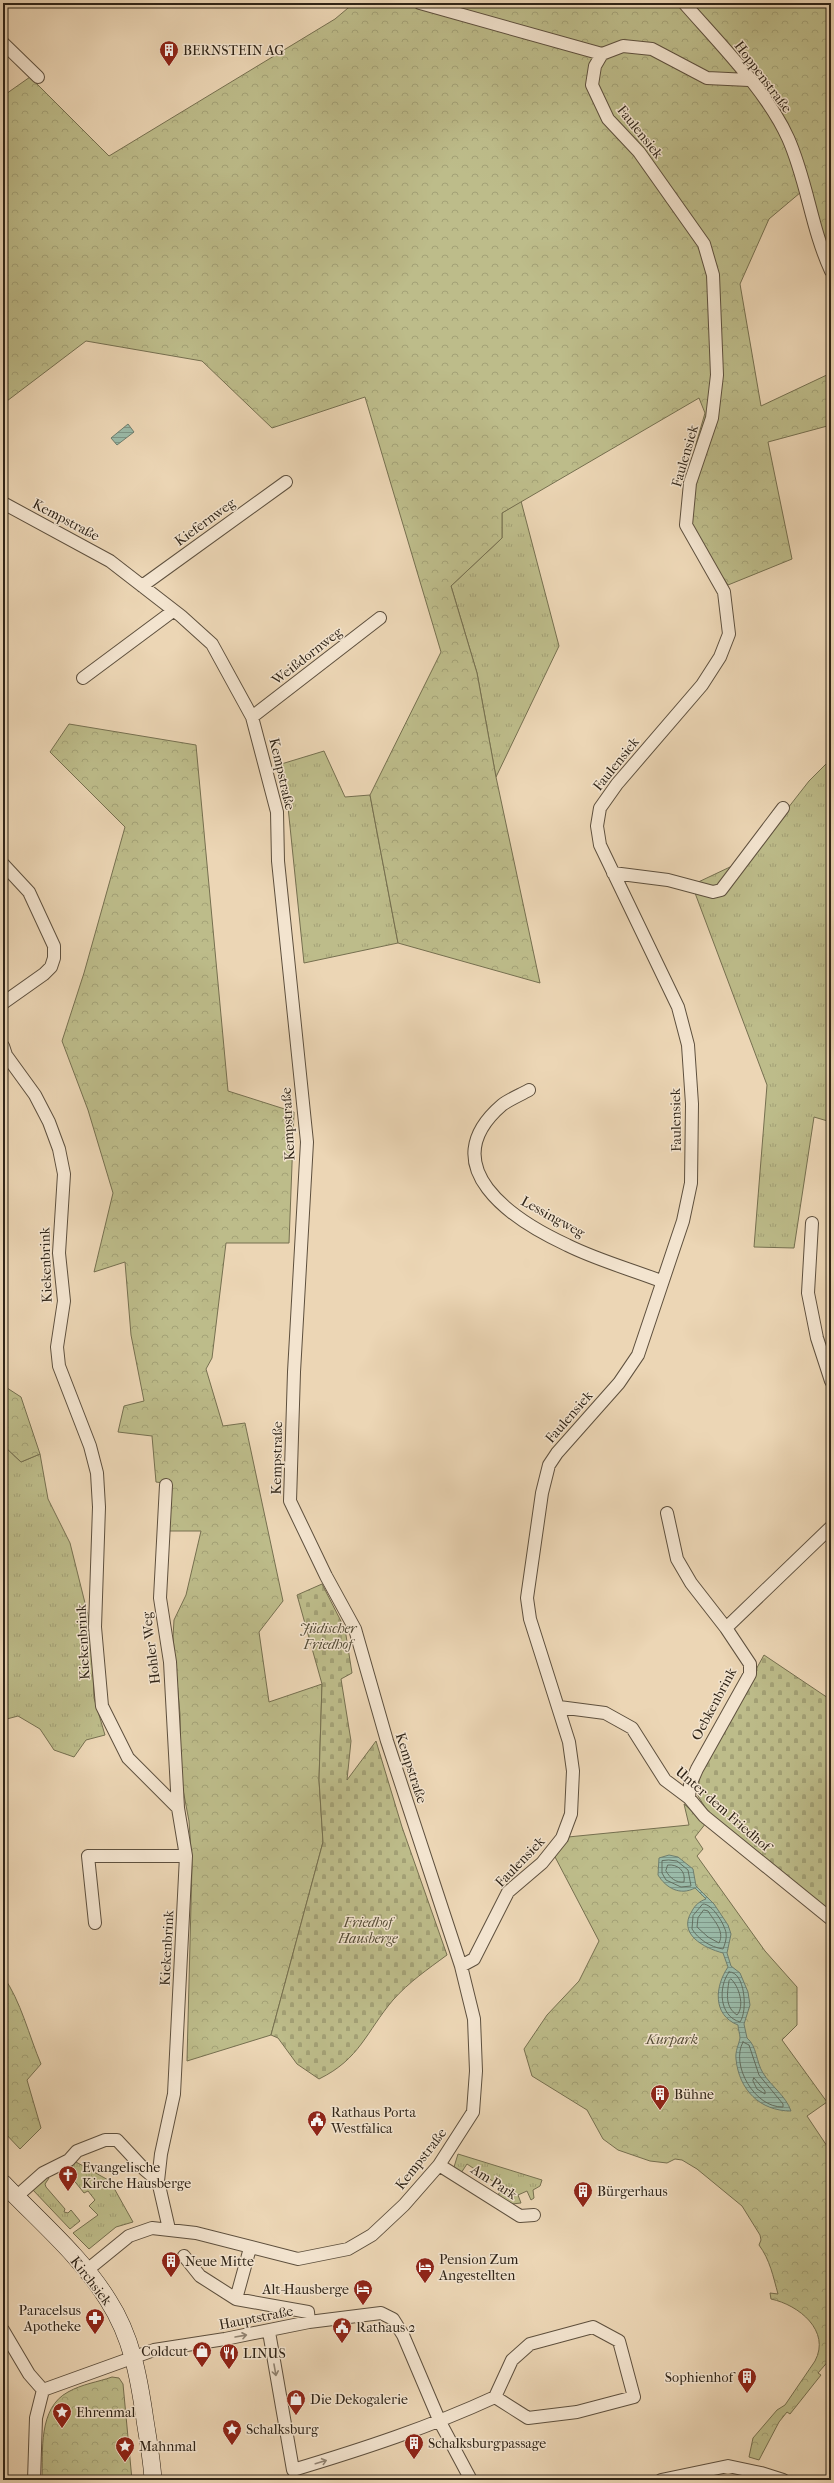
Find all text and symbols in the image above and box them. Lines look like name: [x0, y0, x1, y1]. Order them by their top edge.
street label: Hoppenstraße: [731, 38, 796, 116]
building icon: BERNSTEIN AG: [158, 39, 180, 67]
place label: BERNSTEIN AG: [183, 42, 284, 59]
street label: Faulensiek: [613, 102, 667, 163]
street label: Faulensiek: [668, 422, 702, 489]
street label: Kiefernweg: [171, 494, 239, 550]
street label: Kempstraße: [30, 495, 102, 545]
street label: Weißdornweg: [268, 623, 346, 689]
street label: Faulensiek: [589, 733, 643, 794]
street label: Kempstraße: [265, 736, 299, 812]
street label: Kempstraße: [278, 1087, 298, 1161]
street label: Faulensiek: [667, 1087, 685, 1152]
street label: Lessingweg: [518, 1193, 588, 1242]
street label: Kiekenbrink: [36, 1226, 56, 1303]
street label: Faulensiek: [542, 1387, 597, 1447]
street label: Kempstraße: [268, 1421, 286, 1495]
street label: Kiekenbrink: [72, 1603, 93, 1680]
street label: Hohler Weg: [138, 1610, 164, 1685]
park label: Jüdischer Friedhof: [300, 1620, 358, 1653]
street label: Oebkenbrink: [688, 1664, 741, 1743]
street label: Kempstraße: [392, 1731, 430, 1806]
street label: Unter dem Friedhof: [672, 1763, 777, 1857]
street label: Faulensiek: [492, 1833, 549, 1891]
street label: Kiekenbrink: [157, 1909, 178, 1986]
park label: Friedhof Hausberge: [337, 1914, 398, 1947]
park label: Kurpark: [645, 2031, 698, 2048]
building icon: Bühne: [649, 2083, 671, 2111]
place label: Bühne: [674, 2086, 714, 2103]
place label: Rathaus Porta Westfalica: [330, 2104, 416, 2137]
public building icon: Rathaus Porta Westfalica: [306, 2109, 328, 2137]
street label: Kempstraße: [392, 2125, 450, 2193]
place label: Evangelische Kirche Hausberge: [82, 2159, 191, 2192]
street label: Am Park: [467, 2160, 521, 2204]
church icon: Evangelische Kirche Hausberge: [57, 2164, 79, 2192]
building icon: Bürgerhaus: [572, 2180, 594, 2208]
place label: Bürgerhaus: [597, 2183, 668, 2200]
building icon: Neue Mitte: [160, 2250, 182, 2278]
place label: Pension Zum Angestellten: [438, 2251, 519, 2284]
street label: Kirchsiek: [67, 2253, 116, 2310]
place label: Neue Mitte: [185, 2253, 254, 2270]
hotel icon: Pension Zum Angestellten: [414, 2256, 436, 2284]
hotel icon: Alt-Hausberge: [352, 2278, 374, 2306]
place label: Alt-Hausberge: [261, 2281, 349, 2298]
place label: Paracelsus Apotheke: [19, 2302, 81, 2335]
street label: Hauptstraße: [217, 2302, 295, 2334]
pharmacy icon: Paracelsus Apotheke: [84, 2307, 106, 2335]
public building icon: Rathaus 2: [331, 2316, 353, 2344]
place label: Rathaus 2: [356, 2319, 415, 2336]
one-way arrow: [234, 2332, 247, 2340]
shop icon: Coldcut: [191, 2340, 213, 2368]
restaurant icon: LINUS: [218, 2342, 240, 2370]
place label: Coldcut: [141, 2343, 188, 2360]
place label: LINUS: [243, 2345, 286, 2362]
one-way arrow: [272, 2363, 280, 2376]
building icon: Sophienhof: [736, 2366, 758, 2394]
place label: Sophienhof: [665, 2369, 736, 2386]
shop icon: Die Dekogalerie: [285, 2388, 307, 2416]
place label: Die Dekogalerie: [310, 2391, 408, 2408]
place icon: Ehrenmal: [51, 2401, 73, 2429]
place label: Ehrenmal: [76, 2404, 135, 2421]
place icon: Schalksburg: [221, 2418, 243, 2446]
place label: Schalksburg: [246, 2421, 319, 2438]
building icon: Schalksburgpassage: [403, 2432, 425, 2460]
place icon: Mahnmal: [114, 2435, 136, 2463]
place label: Schalksburgpassage: [428, 2435, 546, 2452]
place label: Mahnmal: [139, 2438, 196, 2455]
one-way arrow: [314, 2458, 327, 2465]

